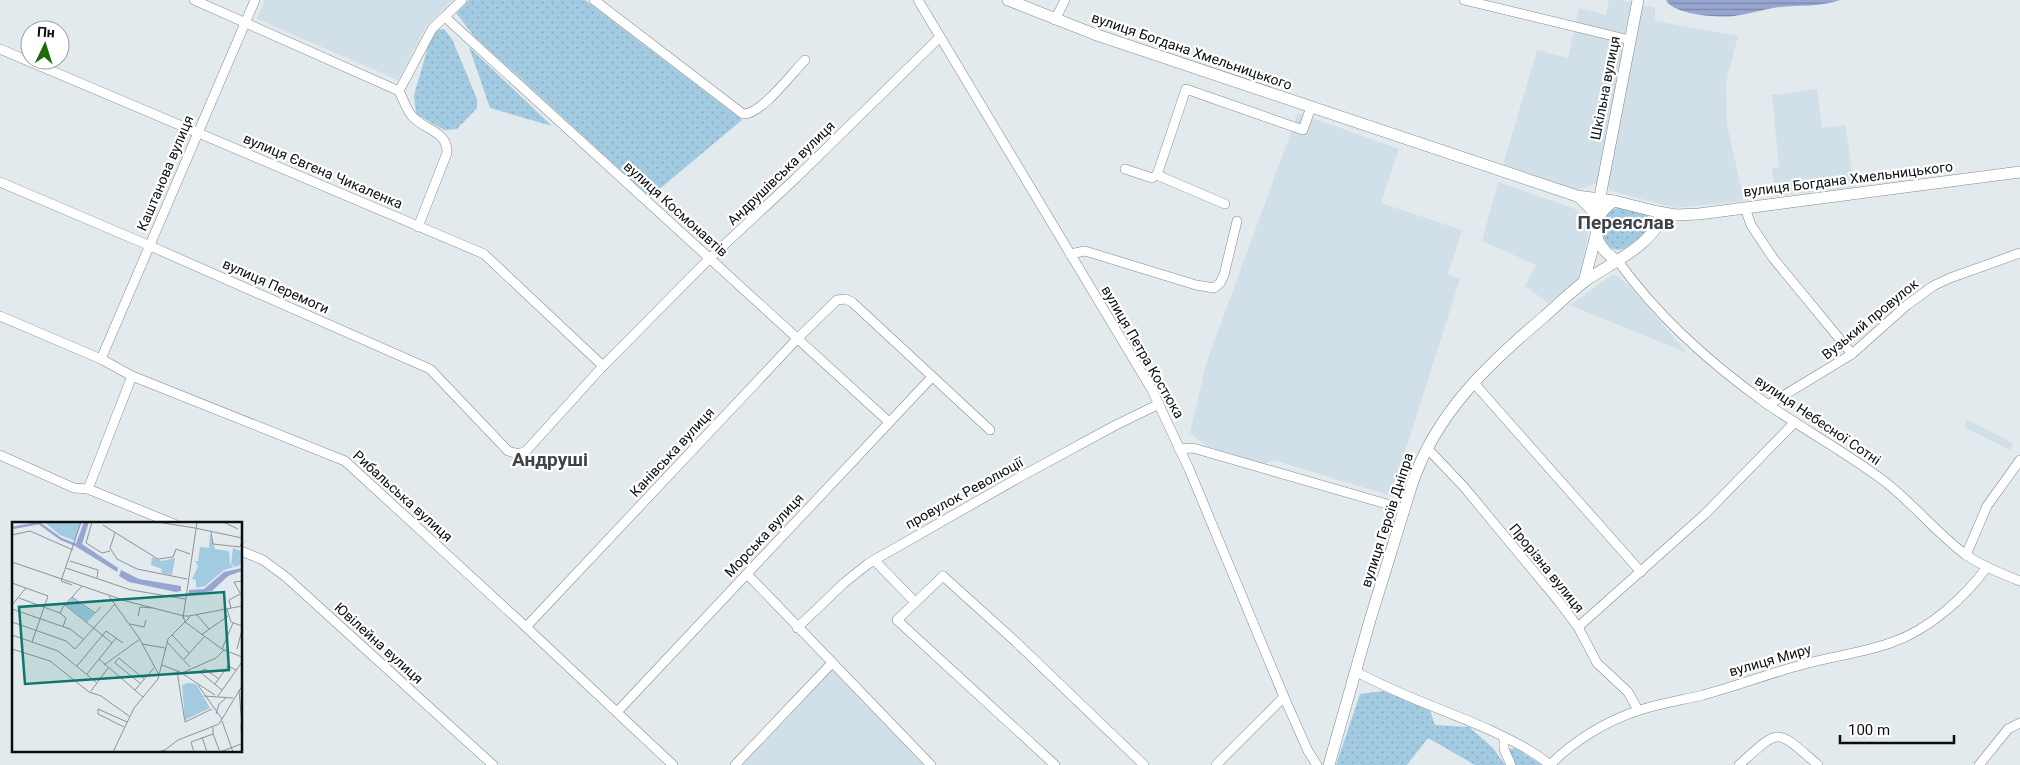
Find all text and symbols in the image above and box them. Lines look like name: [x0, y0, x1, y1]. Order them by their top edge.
street label: вулиця Богдана Хмельницького: [1090, 9, 1294, 93]
north arrow: [20, 20, 70, 70]
text: Пн: [36, 23, 55, 41]
street label: Шкільна вулиця: [1587, 35, 1623, 141]
street label: Каштанова вулиця: [133, 113, 197, 233]
street label: Андрушівська вулиця: [724, 118, 838, 228]
street label: вулиця Євгена Чикаленка: [241, 130, 405, 212]
street label: вулиця Космонавтів: [621, 158, 731, 260]
street label: вулиця Богдана Хмельницького: [1742, 158, 1954, 200]
district label: Переяслав: [1578, 211, 1675, 234]
street label: вулиця Перемоги: [220, 255, 332, 317]
street label: Вузький провулок: [1819, 275, 1922, 363]
street label: вулиця Петра Костюка: [1098, 283, 1188, 421]
street label: вулиця Небесної Сотні: [1752, 372, 1884, 468]
street label: Канівська вулиця: [627, 404, 717, 500]
street label: Рибальська вулиця: [350, 447, 456, 545]
district label: Андруші: [512, 448, 588, 471]
street label: вулиця Героїв Дніпра: [1358, 451, 1416, 589]
street label: провулок Революції: [902, 454, 1026, 532]
street label: Морська вулиця: [721, 490, 807, 580]
street label: Прорізна вулиця: [1506, 520, 1588, 616]
inset map: [12, 522, 242, 752]
street label: Ювілейна вулиця: [332, 599, 426, 687]
street label: вулиця Миру: [1727, 641, 1813, 679]
scale bar: [1840, 712, 1954, 744]
text: 100 m: [1848, 721, 1890, 739]

